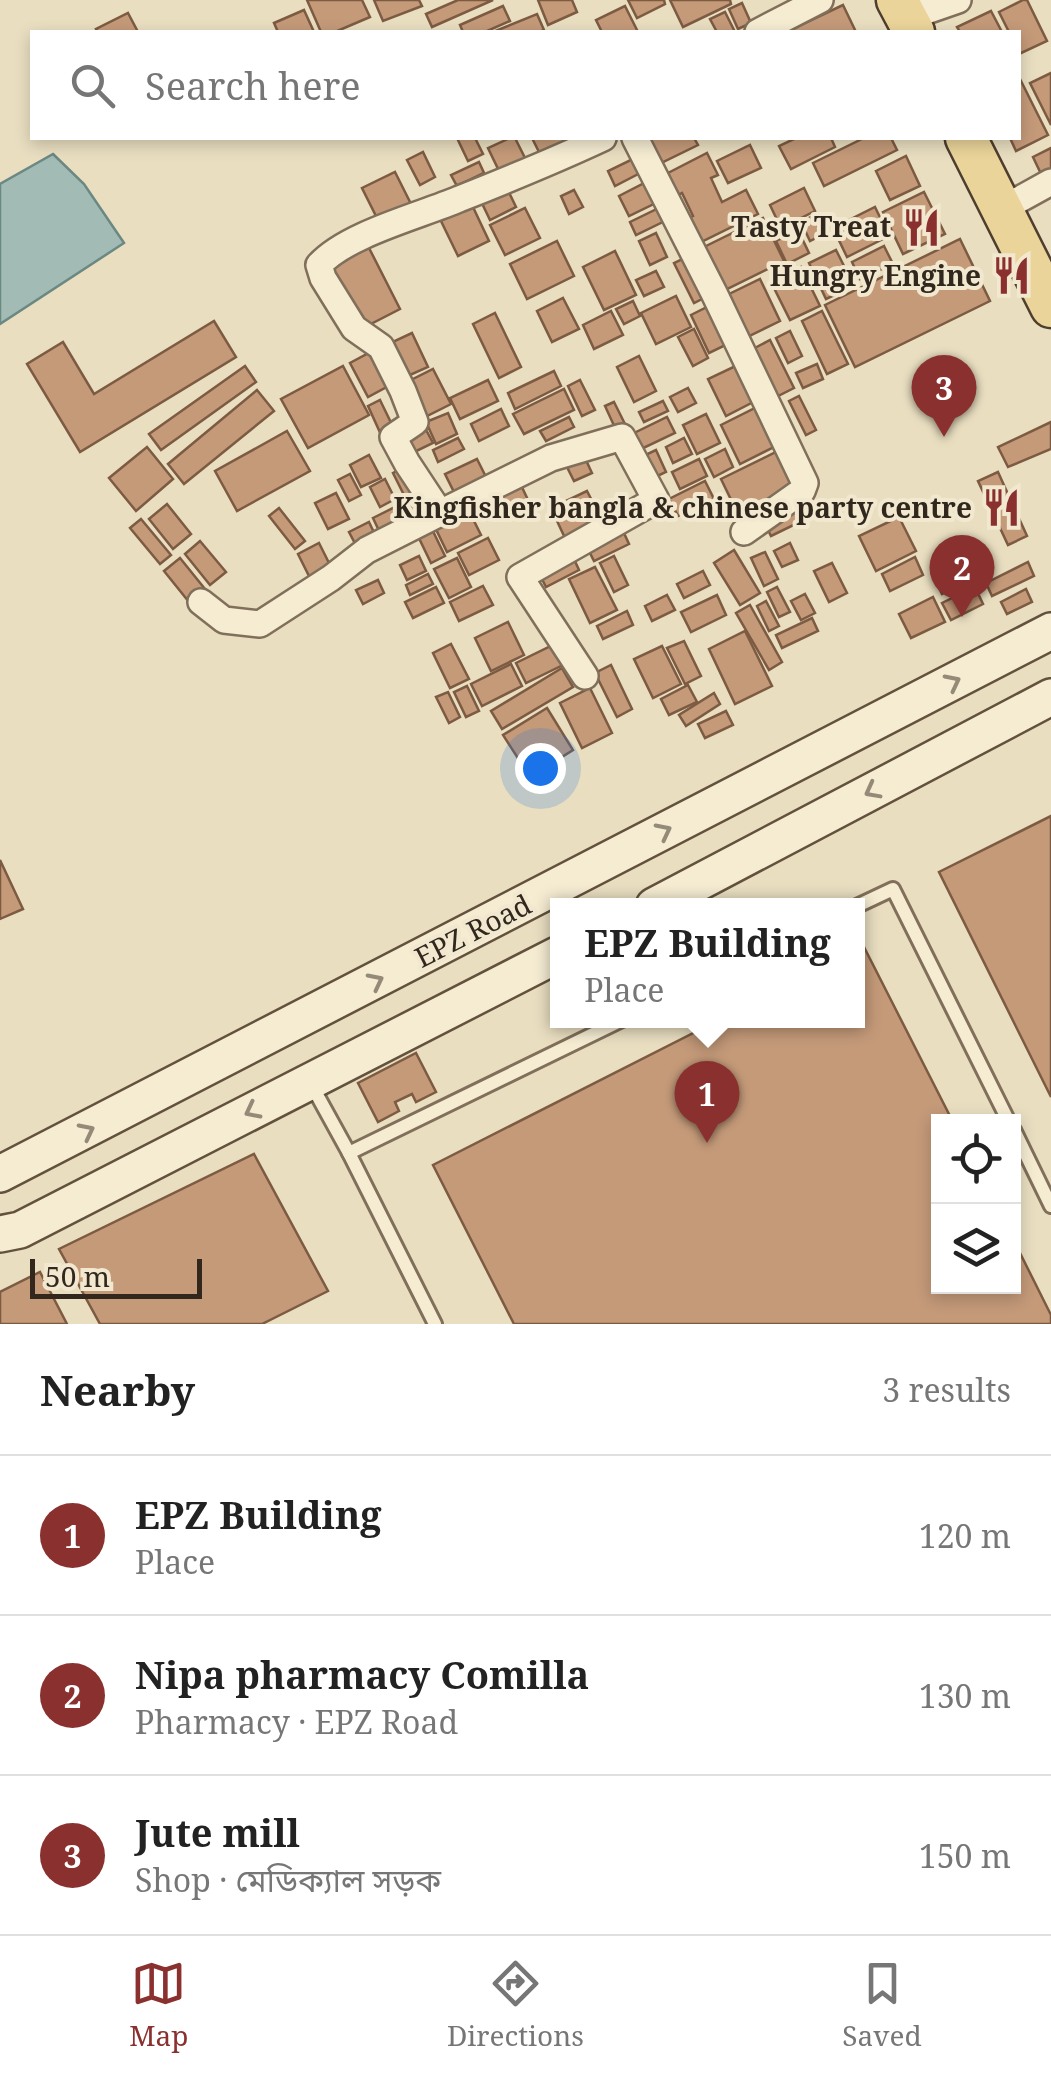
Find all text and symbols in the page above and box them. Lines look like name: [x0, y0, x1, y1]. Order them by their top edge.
search box: [30, 30, 1021, 140]
icon: search: [65, 58, 120, 113]
text: Search here: [145, 59, 361, 111]
restaurant icon: Tasty Treat: [900, 206, 942, 248]
place label: Tasty Treat: [731, 207, 891, 245]
restaurant icon: Hungry Engine: [990, 255, 1032, 297]
place label: Hungry Engine: [770, 256, 981, 294]
pin: 3: [912, 354, 976, 437]
restaurant icon: Kingfisher bangla & chinese party centre: [981, 487, 1023, 529]
place label: Kingfisher bangla & chinese party centre: [394, 488, 972, 526]
pin: 2: [930, 534, 994, 617]
one-way arrow: [942, 674, 960, 694]
your location: [515, 743, 566, 794]
one-way arrow: [864, 779, 882, 798]
one-way arrow: [654, 824, 672, 843]
street label: EPZ Road: [408, 885, 537, 976]
popup: [550, 898, 865, 1028]
text: EPZ Building: [584, 916, 831, 968]
text: Place: [584, 968, 664, 1011]
one-way arrow: [365, 974, 383, 993]
pin: 1: [674, 1060, 740, 1143]
one-way arrow: [244, 1099, 262, 1119]
map controls: [931, 1114, 1021, 1294]
button: locate: [931, 1114, 1021, 1204]
one-way arrow: [77, 1123, 95, 1143]
button: layers: [931, 1204, 1021, 1294]
scale bar: [30, 1254, 202, 1298]
text: 50 m: [45, 1257, 110, 1295]
text: Nearby: [40, 1361, 195, 1418]
text: 3 results: [882, 1368, 1011, 1411]
text: EPZ Building: [135, 1488, 382, 1540]
text: 1: [63, 1514, 82, 1557]
text: 120 m: [919, 1514, 1011, 1557]
text: Place: [135, 1540, 215, 1583]
text: Nipa pharmacy Comilla: [135, 1648, 589, 1700]
text: 2: [63, 1674, 82, 1717]
text: 130 m: [919, 1674, 1011, 1717]
text: Pharmacy · EPZ Road: [135, 1700, 458, 1743]
text: Jute mill: [135, 1806, 300, 1858]
text: 3: [63, 1834, 82, 1877]
text: 150 m: [919, 1834, 1011, 1877]
text: Shop · মেডিক্যাল সড়ক: [135, 1858, 441, 1901]
tab: Map: [129, 1956, 188, 2054]
tab: Directions: [447, 1956, 584, 2054]
tab: Saved: [842, 1956, 922, 2054]

